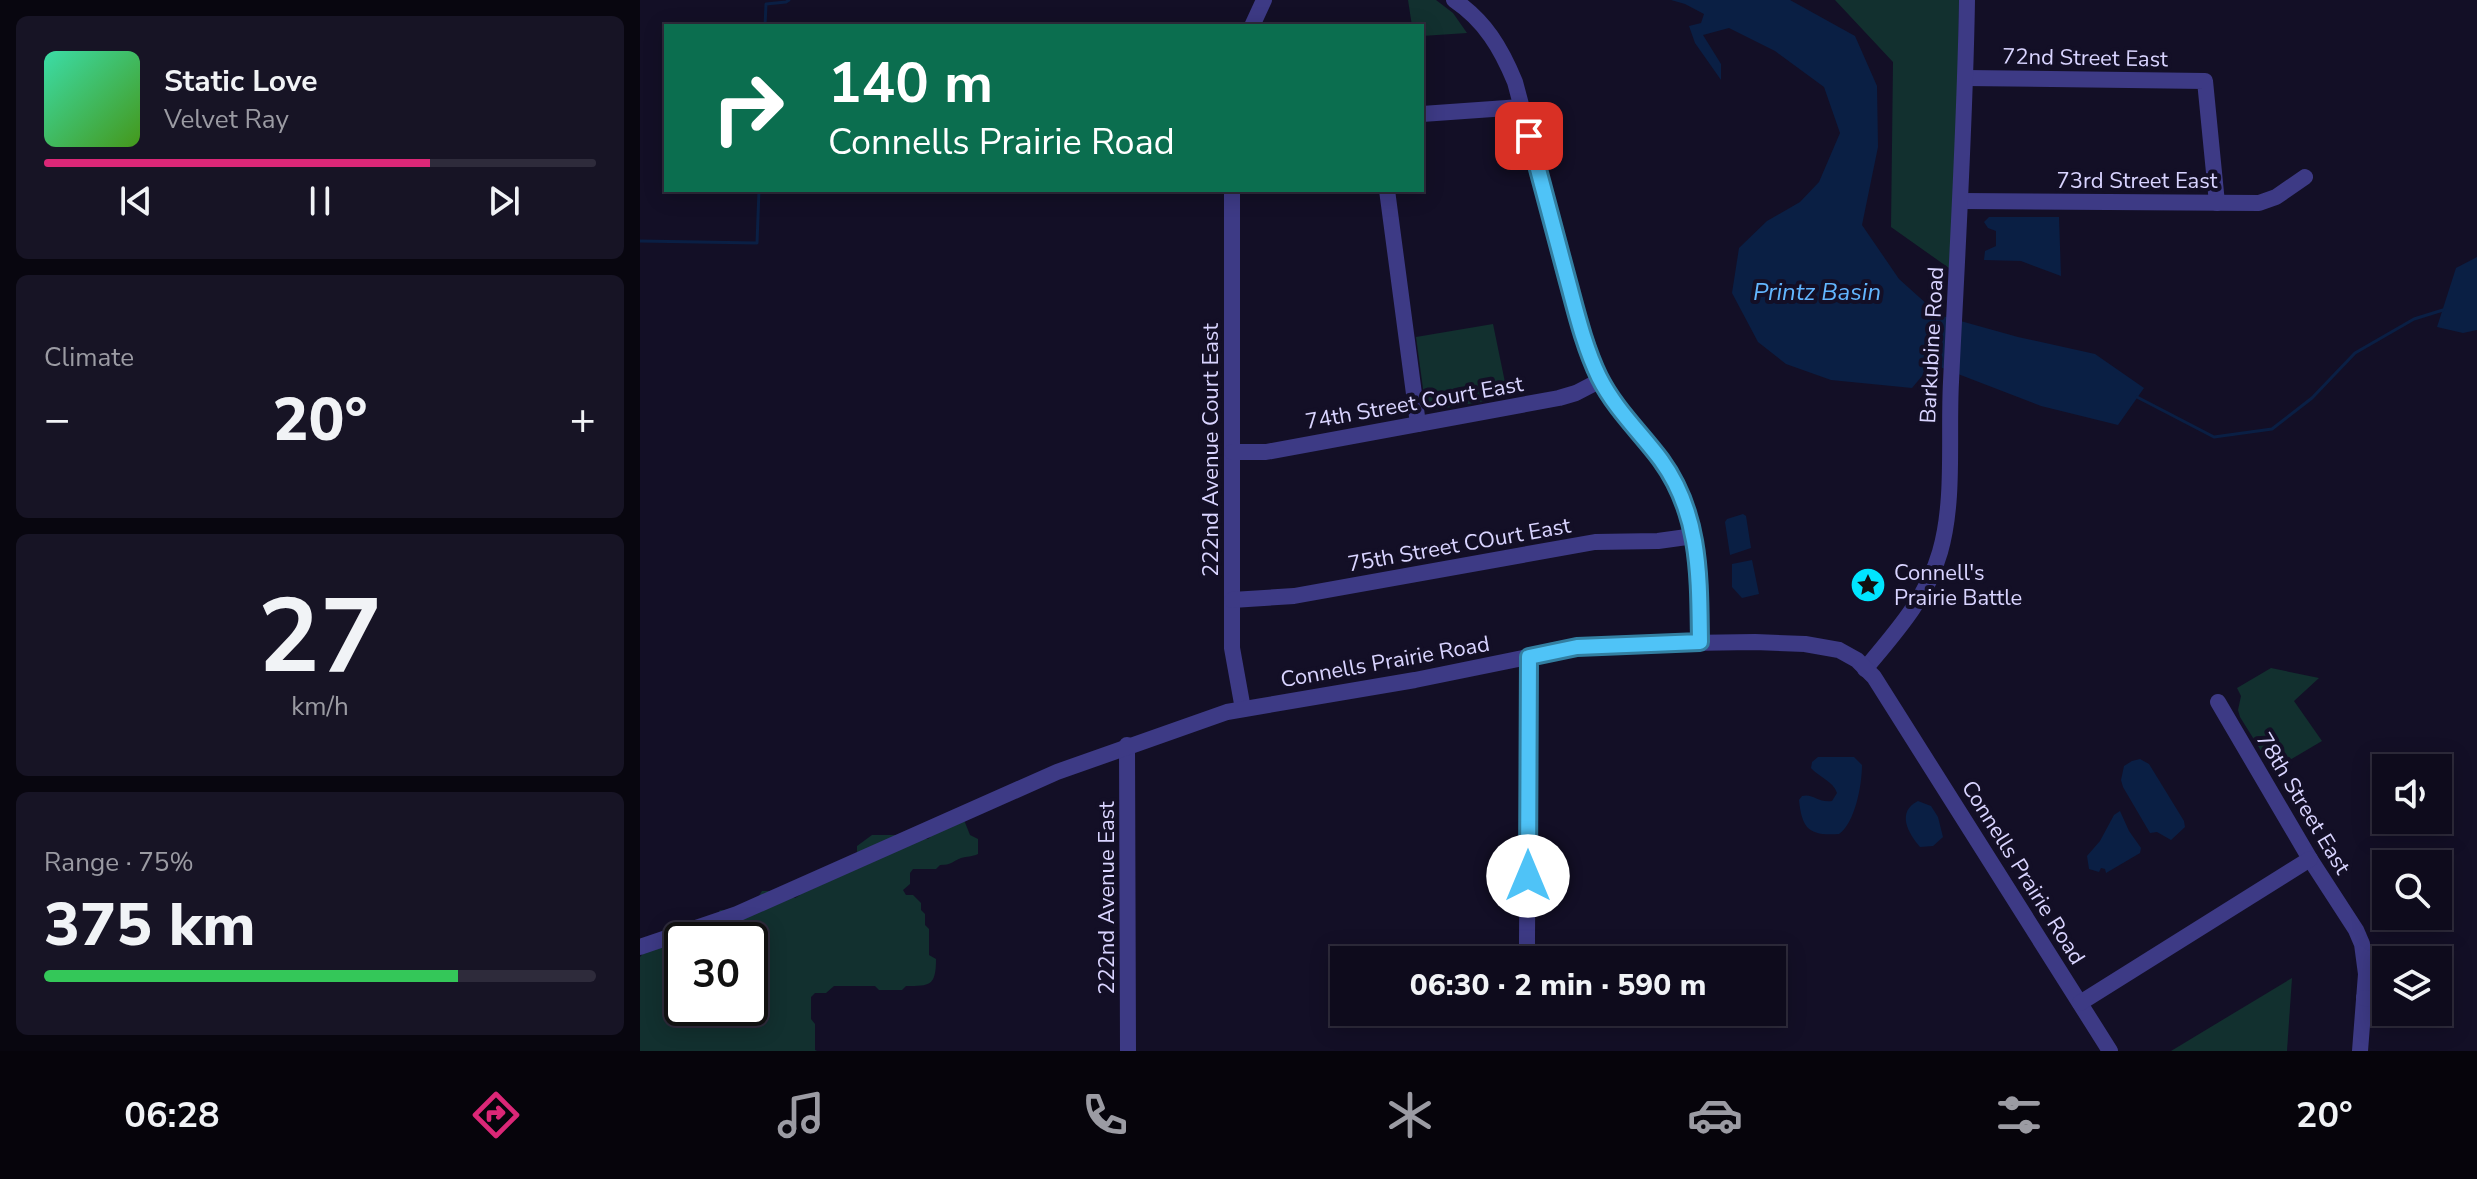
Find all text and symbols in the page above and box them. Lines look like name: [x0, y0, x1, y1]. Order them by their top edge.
street label: 72nd Street East: [2002, 42, 2168, 74]
text: 140 m: [828, 45, 993, 122]
icon: right: [696, 56, 800, 160]
text: Static Love: [164, 61, 318, 102]
text: Velvet Ray: [164, 102, 289, 137]
pin: [1495, 102, 1563, 170]
icon: arrive: [1507, 114, 1551, 158]
text: Connells Prairie Road: [828, 118, 1175, 167]
street label: 73rd Street East: [2057, 166, 2218, 196]
icon: previous: [114, 179, 158, 223]
icon: pause: [298, 179, 342, 223]
icon: next: [482, 179, 526, 223]
street label: Barkubine Road: [1913, 266, 1951, 424]
water label: Printz Basin: [1753, 276, 1881, 308]
street label: 222nd Avenue Court East: [1196, 323, 1226, 577]
text: Climate: [44, 340, 134, 375]
street label: 74th Street Court East: [1303, 369, 1526, 437]
text: 20°: [272, 379, 368, 461]
text: −: [44, 390, 70, 450]
text: +: [570, 390, 596, 450]
street label: 75th Street COurt East: [1345, 511, 1573, 579]
place label: Connell's Prairie Battle: [1894, 558, 2022, 613]
text: 27: [258, 566, 382, 708]
place icon: Connell's Prairie Battle: [1849, 566, 1887, 604]
street label: Connells Prairie Road: [1278, 629, 1492, 695]
text: km/h: [291, 689, 349, 724]
street label: 78th Street East: [2249, 727, 2357, 880]
map controls: [2372, 754, 2452, 1026]
button: sound: [2372, 754, 2452, 834]
street label: Connells Prairie Road: [1954, 775, 2092, 970]
street label: 222nd Avenue East: [1092, 801, 1122, 995]
position arrow: [1486, 834, 1570, 918]
text: Range · 75%: [44, 845, 194, 880]
button: search: [2372, 850, 2452, 930]
text: 375 km: [44, 884, 256, 966]
speed limit sign: 30: [664, 922, 768, 1026]
button: layers: [2372, 946, 2452, 1026]
text: 06:30 · 2 min · 590 m: [1410, 965, 1706, 1006]
icon: directions: [468, 1087, 524, 1143]
icon: music: [773, 1087, 829, 1143]
icon: phone: [1077, 1087, 1133, 1143]
icon: climate: [1382, 1087, 1438, 1143]
icon: car: [1687, 1087, 1743, 1143]
icon: filters: [1991, 1087, 2047, 1143]
text: 06:28: [124, 1091, 220, 1140]
text: 20°: [2296, 1091, 2353, 1140]

